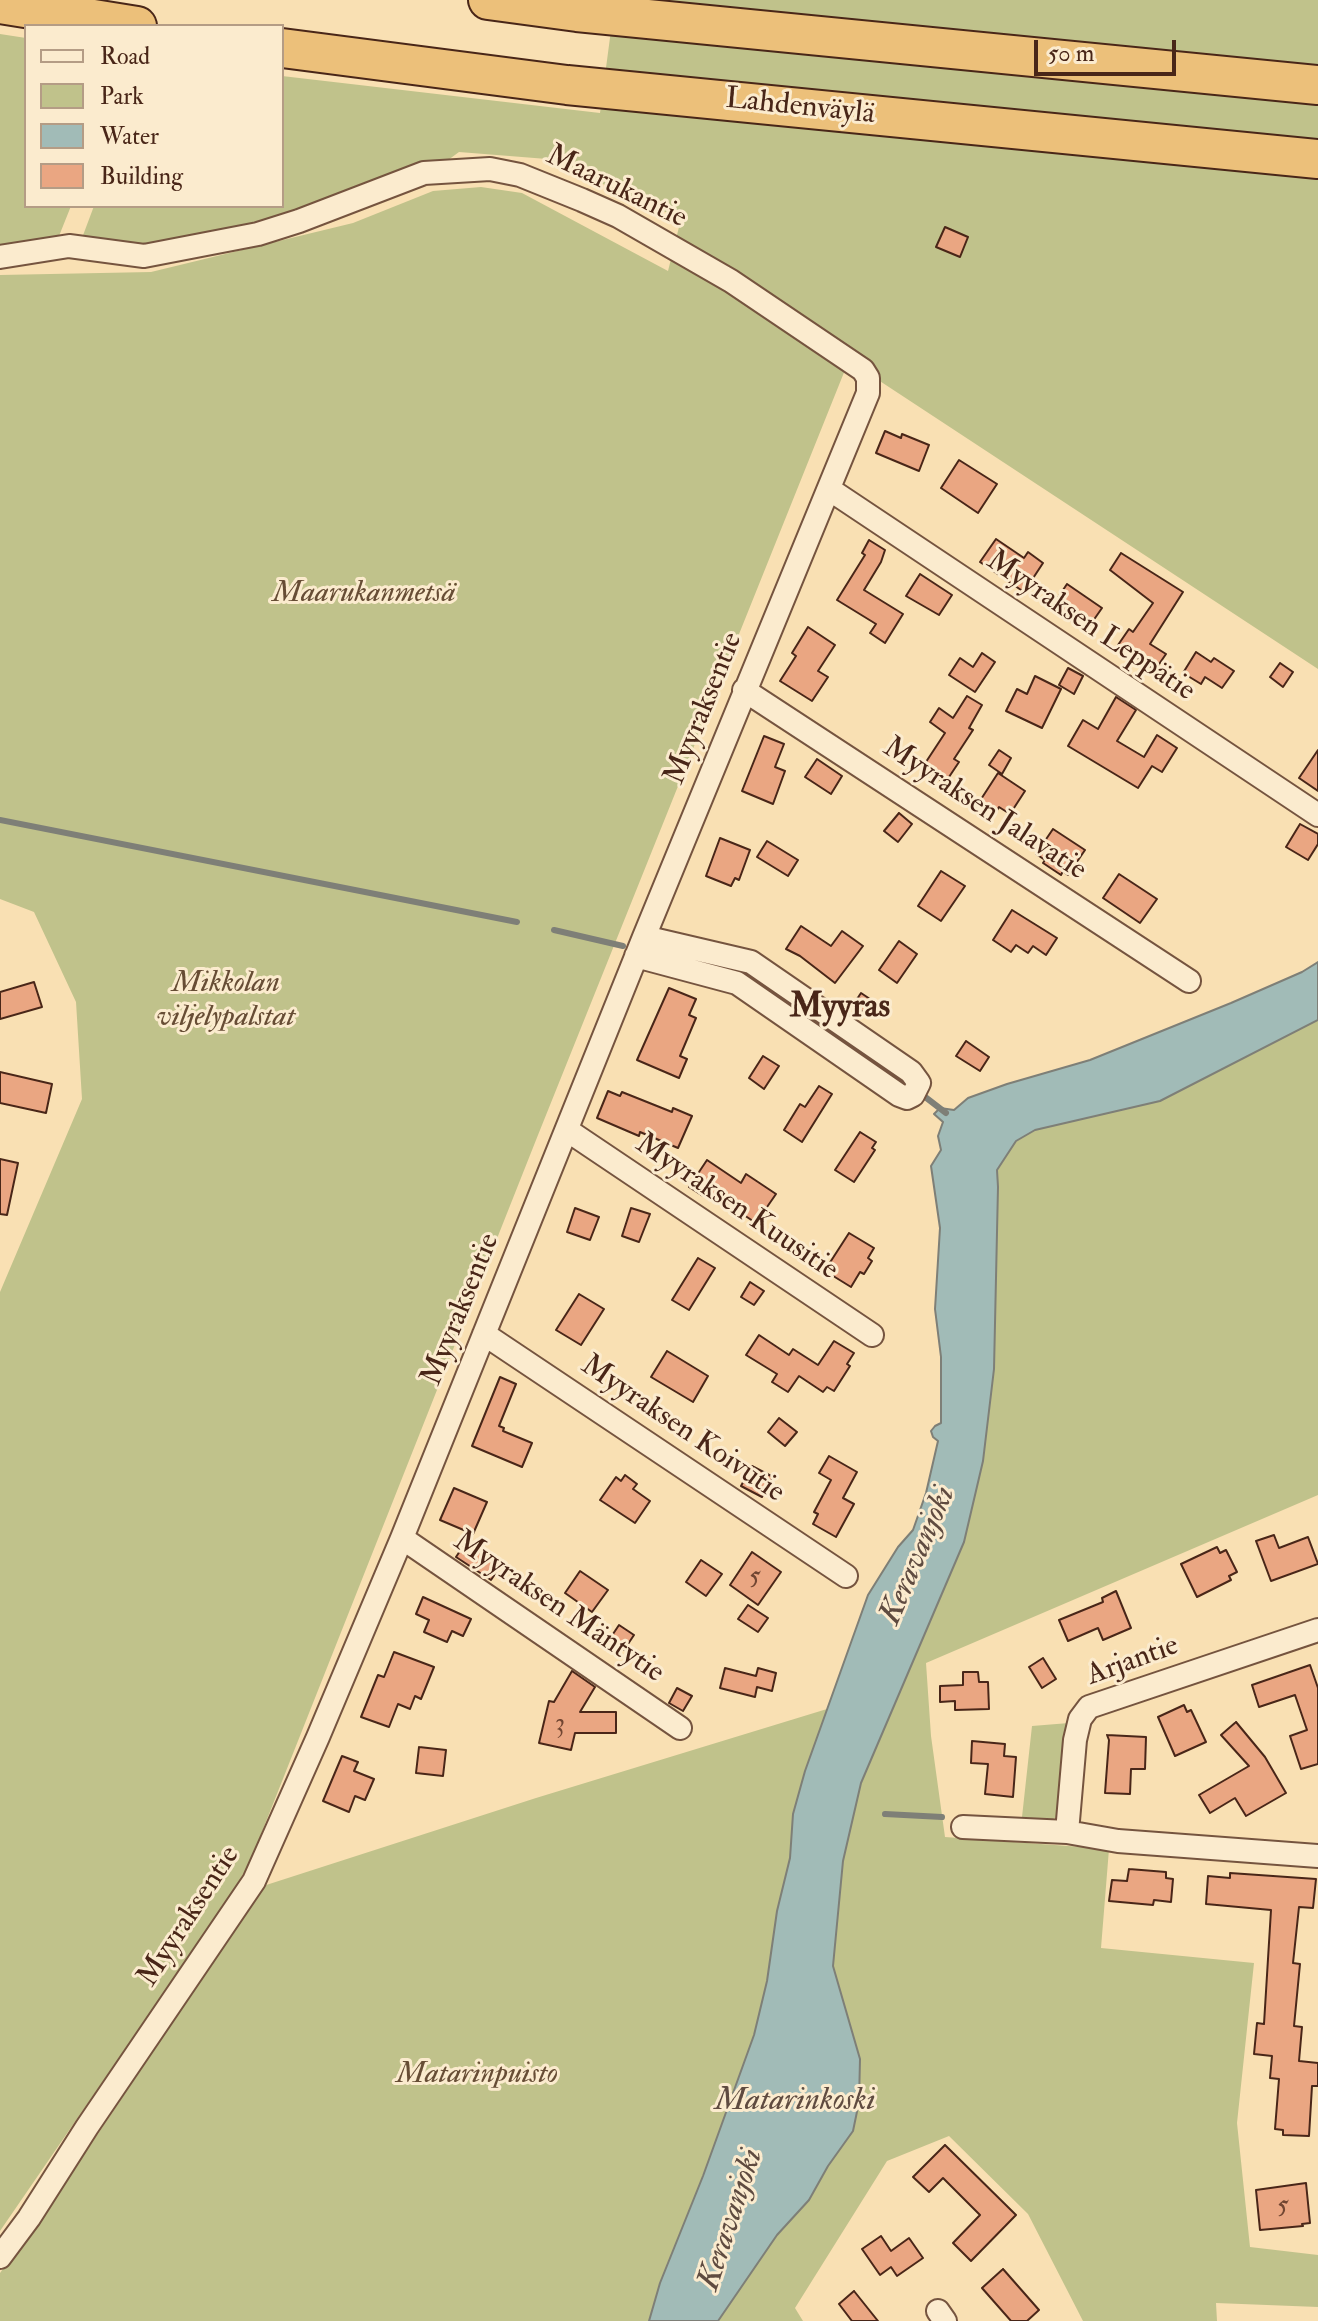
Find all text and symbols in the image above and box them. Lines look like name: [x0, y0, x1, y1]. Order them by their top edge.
legend: [24, 24, 284, 208]
scale bar: [1038, 24, 1180, 74]
text: 50 m: [1048, 38, 1094, 69]
text: Road: [100, 41, 150, 72]
text: Park: [100, 81, 144, 112]
street label: Lahdenväylä: [723, 82, 877, 134]
text: Water: [100, 121, 159, 152]
street label: Maarukantie: [540, 138, 692, 238]
text: Building: [100, 161, 183, 192]
street label: Myyraksen Leppätie: [979, 544, 1201, 710]
park label: Maarukanmetsä: [272, 577, 456, 613]
street label: Myyraksentie: [658, 628, 752, 790]
street label: Myyraksen Jalavatie: [875, 731, 1093, 889]
park label: Mikkolan viljelypalstat: [157, 967, 295, 1038]
district label: Myyras: [790, 989, 890, 1029]
street label: Myyraksen Kuusitie: [628, 1127, 844, 1289]
street label: Myyraksentie: [415, 1229, 509, 1391]
street label: Myyraksen Koivutie: [573, 1348, 791, 1512]
water label: Keravanjoki: [873, 1481, 965, 1631]
street label: Myyraksen Mäntytie: [446, 1524, 670, 1692]
house number: 5: [749, 1562, 761, 1594]
street label: Arjantie: [1082, 1629, 1184, 1695]
house number: 3: [555, 1709, 565, 1741]
street label: Myyraksentie: [131, 1840, 249, 1994]
park label: Matarinpuisto: [396, 2058, 558, 2094]
water label: Matarinkoski: [715, 2083, 875, 2121]
water label: Keravanjoki: [691, 2144, 773, 2296]
house number: 5: [1277, 2191, 1289, 2223]

